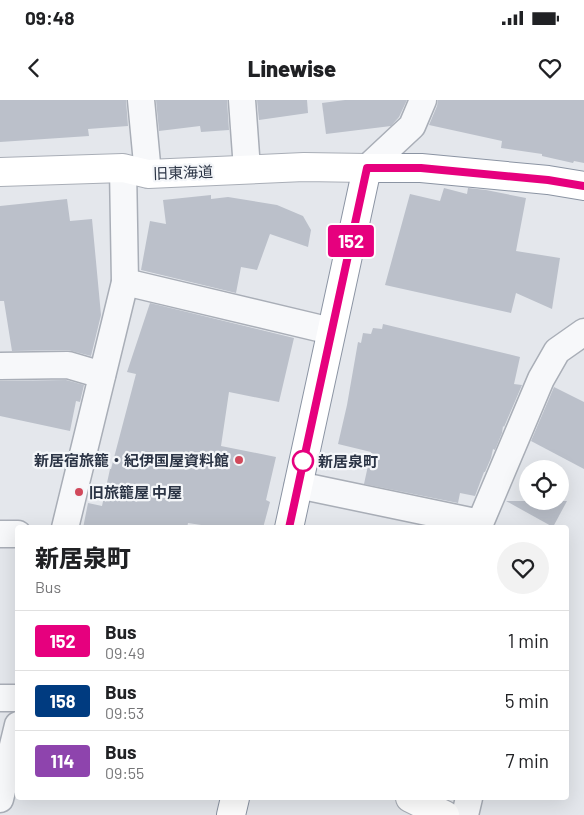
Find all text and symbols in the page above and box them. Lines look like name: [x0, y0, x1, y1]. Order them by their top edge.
text: 09:48: [25, 6, 75, 29]
icon: back: [20, 54, 48, 82]
icon: heart: [536, 54, 564, 82]
text: Linewise: [248, 55, 336, 81]
street label: 旧東海道: [153, 162, 213, 182]
line badge: 152: [322, 225, 380, 257]
text: 152: [338, 230, 364, 252]
marker: 新居泉町: [292, 450, 314, 472]
place label: 新居宿旅籠・紀伊国屋資料館: [34, 451, 229, 469]
place label: 新居泉町: [318, 452, 378, 470]
marker: 新居宿旅籠・紀伊国屋資料館: [233, 454, 245, 466]
map controls: [519, 460, 569, 510]
button: locate: [519, 460, 569, 510]
place label: 旧旅籠屋 中屋: [89, 483, 182, 501]
marker: 旧旅籠屋 中屋: [73, 486, 85, 498]
button: heart: [497, 542, 549, 594]
text: 新居泉町: [35, 543, 131, 572]
text: Bus: [35, 577, 61, 596]
text: Bus: [105, 620, 137, 643]
text: 1 min: [508, 629, 549, 652]
text: 152: [49, 630, 76, 652]
text: 09:49: [105, 643, 145, 662]
text: Bus: [105, 680, 137, 703]
text: 5 min: [505, 689, 549, 712]
text: 158: [50, 690, 75, 712]
text: 09:53: [105, 703, 144, 722]
text: Bus: [105, 740, 137, 763]
text: 7 min: [505, 749, 549, 772]
text: 114: [51, 750, 74, 772]
text: 09:55: [105, 763, 144, 782]

